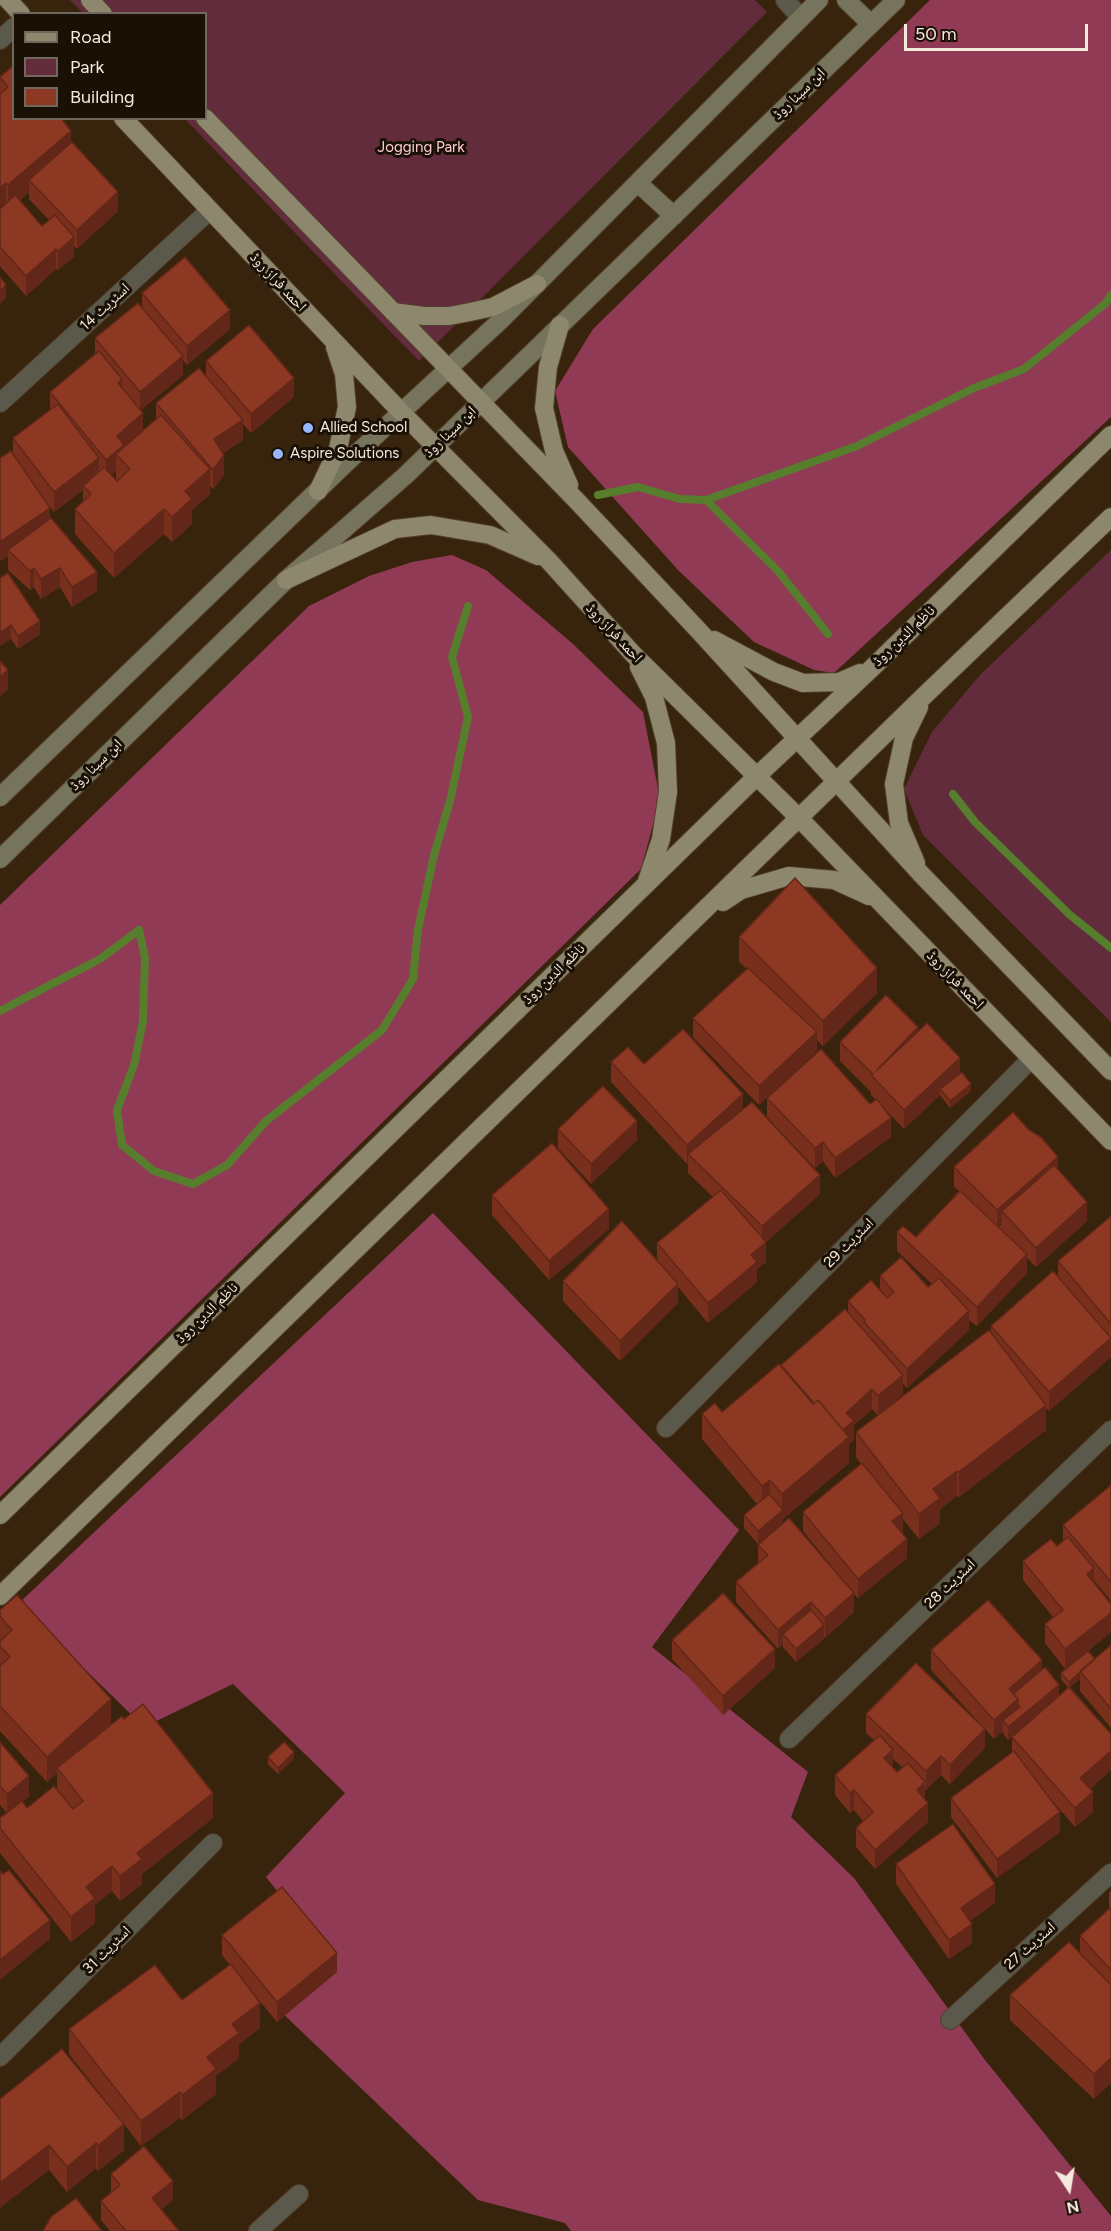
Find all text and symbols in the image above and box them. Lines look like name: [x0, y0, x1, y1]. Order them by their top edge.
legend: [12, 12, 207, 120]
scale bar: [907, 12, 1092, 50]
text: 50 m: [915, 23, 957, 45]
text: Road: [70, 26, 111, 48]
text: Park: [70, 56, 104, 78]
street label: ابن سینا روڈ: [769, 64, 829, 124]
text: Building: [70, 86, 135, 108]
park label: Jogging Park: [378, 139, 464, 157]
street label: احمد فراز روڈ: [246, 249, 310, 315]
street label: اسٹریٹ 14: [76, 279, 134, 335]
street label: ابن سینا روڈ: [420, 402, 480, 462]
place label: Allied School: [320, 419, 407, 437]
marker: Allied School: [301, 421, 315, 435]
place label: Aspire Solutions: [290, 445, 399, 463]
marker: Aspire Solutions: [271, 447, 285, 461]
street label: احمد فراز روڈ: [582, 600, 646, 666]
street label: ناظم الدین روڈ: [869, 602, 939, 670]
street label: ابن سینا روڈ: [66, 735, 126, 795]
street label: ناظم الدین روڈ: [519, 940, 589, 1008]
street label: احمد فراز روڈ: [923, 947, 987, 1013]
street label: اسٹریٹ 29: [820, 1214, 878, 1272]
street label: ناظم الدین روڈ: [172, 1279, 242, 1347]
street label: اسٹریٹ 28: [921, 1555, 979, 1613]
street label: اسٹریٹ 27: [1001, 1918, 1059, 1974]
street label: اسٹریٹ 31: [79, 1922, 135, 1978]
north arrow: [1039, 2159, 1099, 2219]
text: N: [1065, 2197, 1081, 2218]

